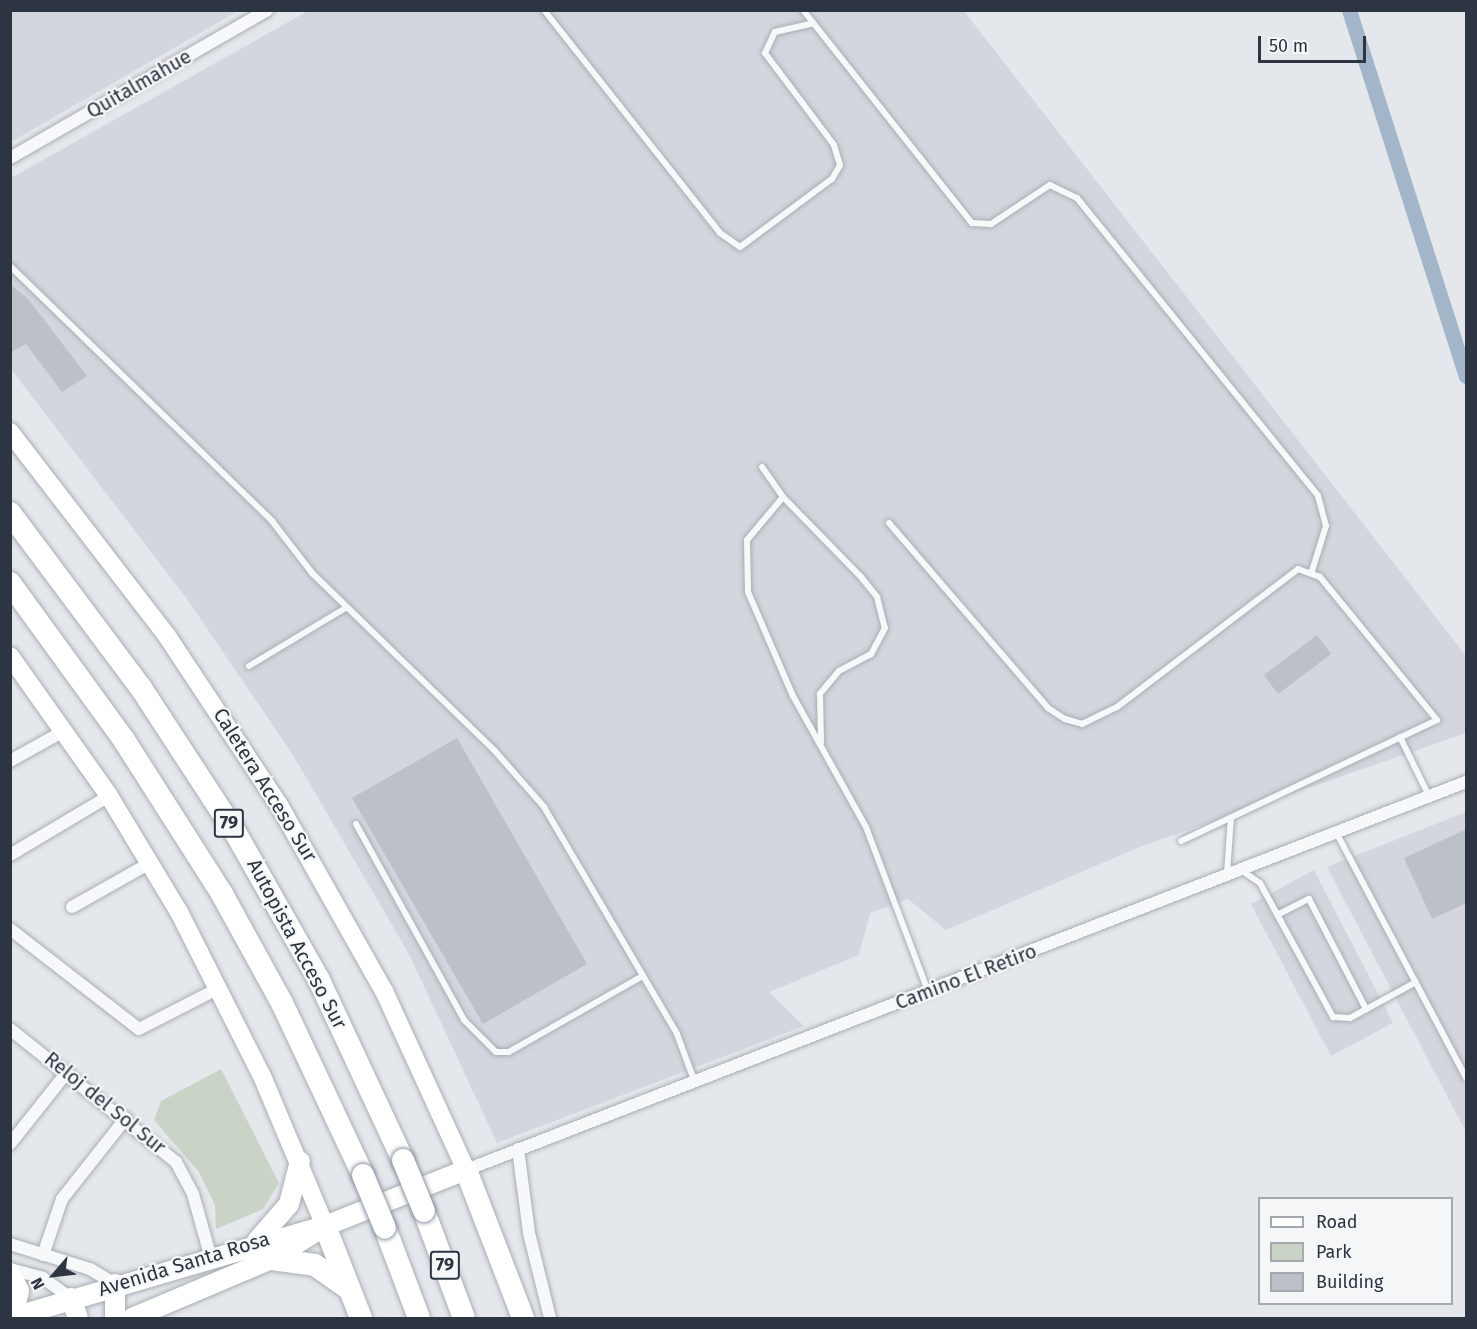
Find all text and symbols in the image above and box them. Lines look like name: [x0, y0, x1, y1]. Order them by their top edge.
scale bar: [1261, 24, 1369, 62]
text: 50 m: [1269, 35, 1308, 57]
street label: Quitalmahue: [82, 44, 196, 124]
street label: Caletera Acceso Sur: [208, 704, 322, 866]
road number: 79: [212, 808, 246, 838]
street label: Autopista Acceso Sur: [242, 855, 352, 1033]
street label: Camino El Retiro: [892, 939, 1040, 1015]
street label: Reloj del Sol Sur: [40, 1047, 170, 1159]
legend: [1258, 1197, 1453, 1305]
text: Road: [1316, 1211, 1358, 1233]
street label: Avenida Santa Rosa: [95, 1227, 273, 1301]
text: Park: [1316, 1241, 1351, 1263]
north arrow: [24, 1245, 84, 1305]
road number: 79: [428, 1250, 462, 1280]
text: Building: [1316, 1271, 1383, 1293]
text: N: [27, 1275, 49, 1293]

